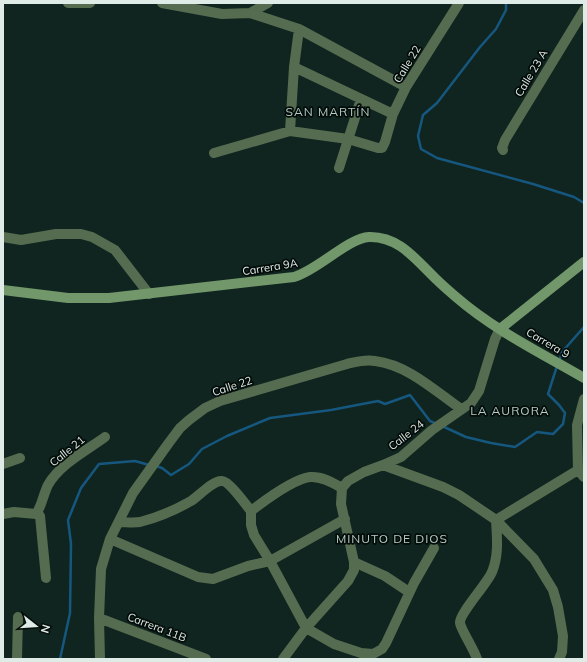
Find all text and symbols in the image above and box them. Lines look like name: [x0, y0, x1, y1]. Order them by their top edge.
street label: Calle 22: [390, 42, 424, 85]
street label: Calle 23 A: [512, 47, 550, 99]
district label: SAN MARTÍN: [286, 104, 370, 119]
street label: Carrera 9A: [241, 256, 299, 278]
street label: Carrera 9: [524, 325, 572, 361]
street label: Calle 22: [210, 373, 254, 399]
district label: LA AURORA: [470, 403, 550, 418]
street label: Calle 24: [385, 417, 427, 453]
street label: Calle 21: [47, 433, 87, 469]
district label: MINUTO DE DIOS: [336, 531, 448, 546]
north arrow: [16, 606, 56, 646]
street label: Carrera 11B: [126, 609, 188, 645]
text: N: [38, 623, 53, 635]

